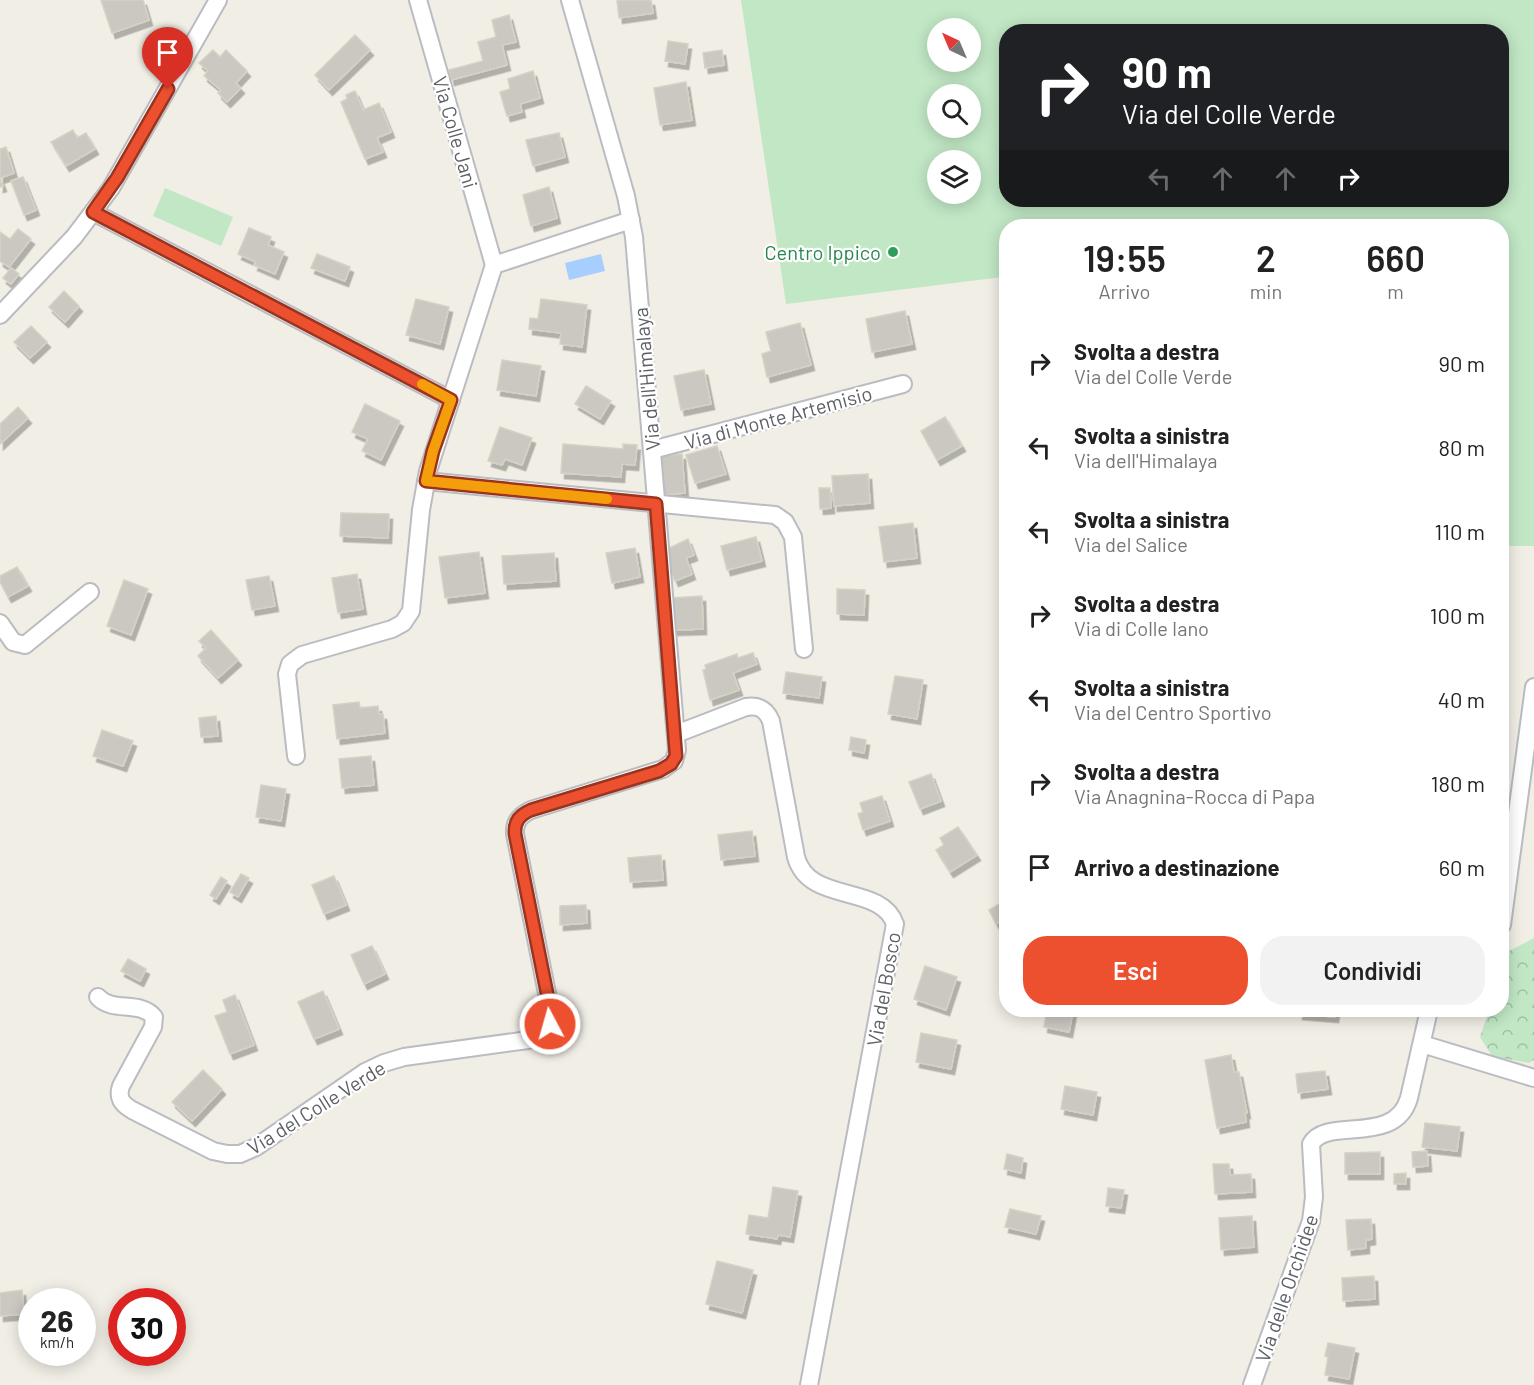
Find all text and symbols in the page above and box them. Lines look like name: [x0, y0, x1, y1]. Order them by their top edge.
north arrow: [927, 18, 981, 72]
map controls: [927, 18, 981, 204]
pin: [142, 27, 193, 89]
icon: arrive: [151, 36, 184, 69]
text: 90 m: [1122, 46, 1212, 96]
icon: right: [1023, 48, 1101, 126]
street label: Via Colle Jani: [429, 73, 483, 191]
button: search: [927, 84, 981, 138]
text: Via del Colle Verde: [1122, 97, 1336, 129]
button: layers: [927, 150, 981, 204]
icon: left: [1143, 162, 1176, 195]
icon: ahead: [1206, 162, 1239, 195]
icon: ahead: [1269, 162, 1302, 195]
icon: right: [1332, 162, 1365, 195]
text: 19:55: [1083, 236, 1166, 279]
text: 2: [1256, 236, 1276, 279]
text: 660: [1366, 236, 1425, 279]
place label: Centro Ippico: [764, 240, 881, 264]
marker: Centro Ippico: [886, 245, 900, 259]
text: Arrivo: [1098, 279, 1150, 303]
text: min: [1250, 279, 1282, 303]
text: m: [1387, 279, 1404, 303]
street label: Via dell'Himalaya: [628, 307, 664, 451]
text: Svolta a destra: [1074, 338, 1219, 364]
icon: right: [1023, 347, 1056, 380]
text: 90 m: [1439, 350, 1485, 376]
text: Via del Colle Verde: [1074, 364, 1232, 388]
street label: Via di Monte Artemisio: [682, 380, 874, 454]
text: Svolta a sinistra: [1074, 422, 1229, 448]
icon: left: [1023, 431, 1056, 464]
text: 80 m: [1439, 434, 1485, 460]
text: Via dell'Himalaya: [1074, 448, 1217, 472]
text: Svolta a sinistra: [1074, 506, 1229, 532]
icon: left: [1023, 515, 1056, 548]
text: 110 m: [1435, 518, 1485, 544]
text: Via del Salice: [1074, 532, 1188, 556]
text: Svolta a destra: [1074, 590, 1219, 616]
icon: right: [1023, 599, 1056, 632]
text: 100 m: [1430, 602, 1485, 628]
text: Via di Colle Iano: [1074, 616, 1209, 640]
text: Svolta a sinistra: [1074, 674, 1229, 700]
icon: left: [1023, 683, 1056, 716]
text: 40 m: [1438, 686, 1485, 712]
text: Via del Centro Sportivo: [1074, 700, 1272, 724]
text: Svolta a destra: [1074, 758, 1219, 784]
icon: right: [1023, 767, 1056, 800]
text: 180 m: [1431, 770, 1485, 796]
text: Via Anagnina-Rocca di Papa: [1074, 784, 1315, 808]
icon: arrive: [1023, 851, 1056, 884]
text: Arrivo a destinazione: [1074, 854, 1280, 880]
text: 60 m: [1439, 854, 1485, 880]
street label: Via del Bosco: [861, 930, 905, 1048]
button: Esci: [1023, 936, 1248, 1005]
button: Condividi: [1260, 936, 1485, 1005]
position arrow: [518, 992, 582, 1056]
street label: Via del Colle Verde: [242, 1055, 390, 1159]
street label: Via delle Orchidee: [1249, 1211, 1323, 1365]
speed limit sign: 30: [108, 1288, 186, 1366]
text: 26: [41, 1302, 73, 1338]
text: km/h: [40, 1333, 74, 1351]

